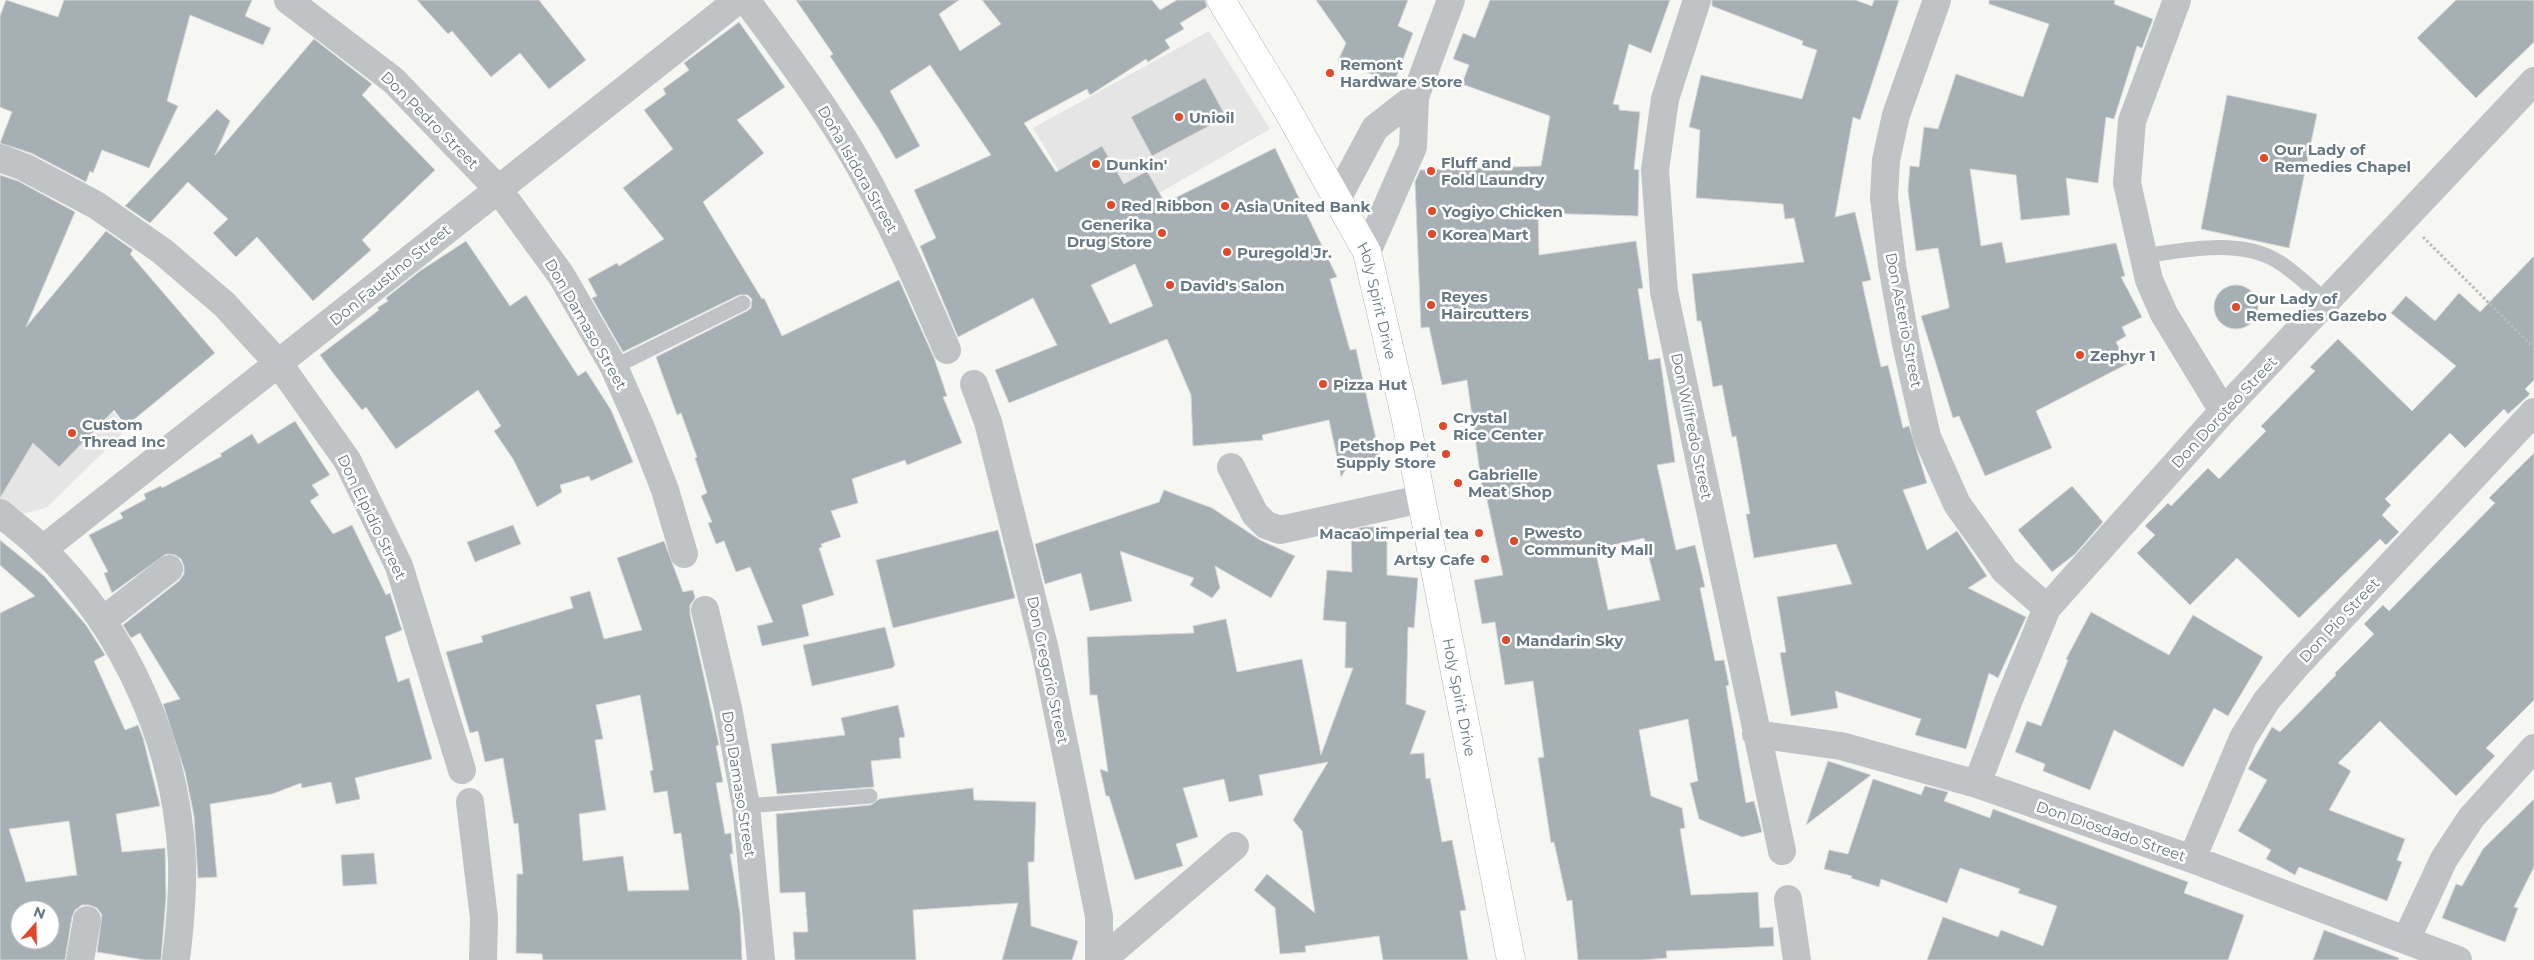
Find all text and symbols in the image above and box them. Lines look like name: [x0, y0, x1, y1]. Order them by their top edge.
place label: Remont Hardware Store: [1340, 55, 1463, 91]
street label: Don Pedro Street: [377, 67, 483, 173]
marker: Remont Hardware Store: [1324, 67, 1336, 79]
street label: Doña Isidora Street: [814, 102, 902, 236]
place label: Unioil: [1189, 108, 1235, 127]
marker: Unioil: [1173, 111, 1185, 123]
place label: Our Lady of Remedies Chapel: [2274, 140, 2411, 176]
marker: Our Lady of Remedies Chapel: [2258, 152, 2270, 164]
place label: Fluff and Fold Laundry: [1441, 153, 1545, 189]
place label: Dunkin': [1106, 155, 1167, 174]
marker: Dunkin': [1090, 158, 1102, 170]
marker: Fluff and Fold Laundry: [1425, 165, 1437, 177]
place label: Red Ribbon: [1121, 196, 1213, 215]
place label: Asia United Bank: [1234, 197, 1371, 216]
marker: Red Ribbon: [1105, 199, 1117, 211]
marker: Asia United Bank: [1219, 200, 1231, 212]
place label: Yogiyo Chicken: [1441, 202, 1563, 221]
marker: Yogiyo Chicken: [1426, 205, 1438, 217]
place label: Generika Drug Store: [1067, 215, 1152, 251]
street label: Don Faustino Street: [326, 220, 454, 330]
place label: Korea Mart: [1442, 225, 1529, 244]
marker: Generika Drug Store: [1156, 227, 1168, 239]
marker: Korea Mart: [1426, 228, 1438, 240]
street label: Holy Spirit Drive: [1354, 238, 1401, 361]
place label: Puregold Jr.: [1237, 243, 1332, 262]
marker: Puregold Jr.: [1221, 246, 1233, 258]
street label: Don Asterio Street: [1882, 251, 1926, 389]
street label: Don Damaso Street: [541, 255, 631, 393]
place label: David's Salon: [1180, 276, 1285, 295]
marker: David's Salon: [1164, 279, 1176, 291]
place label: Reyes Haircutters: [1441, 287, 1529, 323]
place label: Our Lady of Remedies Gazebo: [2246, 289, 2387, 325]
marker: Reyes Haircutters: [1425, 299, 1437, 311]
marker: Our Lady of Remedies Gazebo: [2230, 301, 2242, 313]
place label: Zephyr 1: [2090, 346, 2156, 365]
marker: Zephyr 1: [2074, 349, 2086, 361]
street label: Don Wilfredo Street: [1667, 351, 1717, 501]
street label: Don Doroteo Street: [2167, 352, 2281, 472]
place label: Pizza Hut: [1333, 375, 1408, 394]
marker: Pizza Hut: [1317, 378, 1329, 390]
place label: Crystal Rice Center: [1453, 408, 1544, 444]
place label: Custom Thread Inc: [82, 415, 165, 451]
marker: Crystal Rice Center: [1437, 420, 1449, 432]
marker: Custom Thread Inc: [66, 427, 78, 439]
place label: Petshop Pet Supply Store: [1336, 436, 1436, 472]
marker: Petshop Pet Supply Store: [1440, 448, 1452, 460]
street label: Don Elpidio Street: [333, 451, 411, 583]
place label: Gabrielle Meat Shop: [1468, 465, 1552, 501]
marker: Gabrielle Meat Shop: [1452, 477, 1464, 489]
place label: Pwesto Community Mall: [1524, 523, 1653, 559]
place label: Macao imperial tea: [1319, 524, 1469, 543]
marker: Macao imperial tea: [1473, 527, 1485, 539]
marker: Pwesto Community Mall: [1508, 535, 1520, 547]
place label: Artsy Cafe: [1393, 550, 1475, 569]
marker: Artsy Cafe: [1479, 553, 1491, 565]
street label: Don Pio Street: [2295, 574, 2383, 666]
street label: Don Gregorio Street: [1023, 594, 1073, 746]
place label: Mandarin Sky: [1516, 631, 1624, 650]
marker: Mandarin Sky: [1500, 634, 1512, 646]
street label: Holy Spirit Drive: [1439, 636, 1481, 758]
street label: Don Damaso Street: [718, 709, 760, 859]
street label: Don Diosdado Street: [2034, 796, 2188, 866]
north arrow: [10, 900, 60, 950]
text: N: [31, 902, 48, 923]

